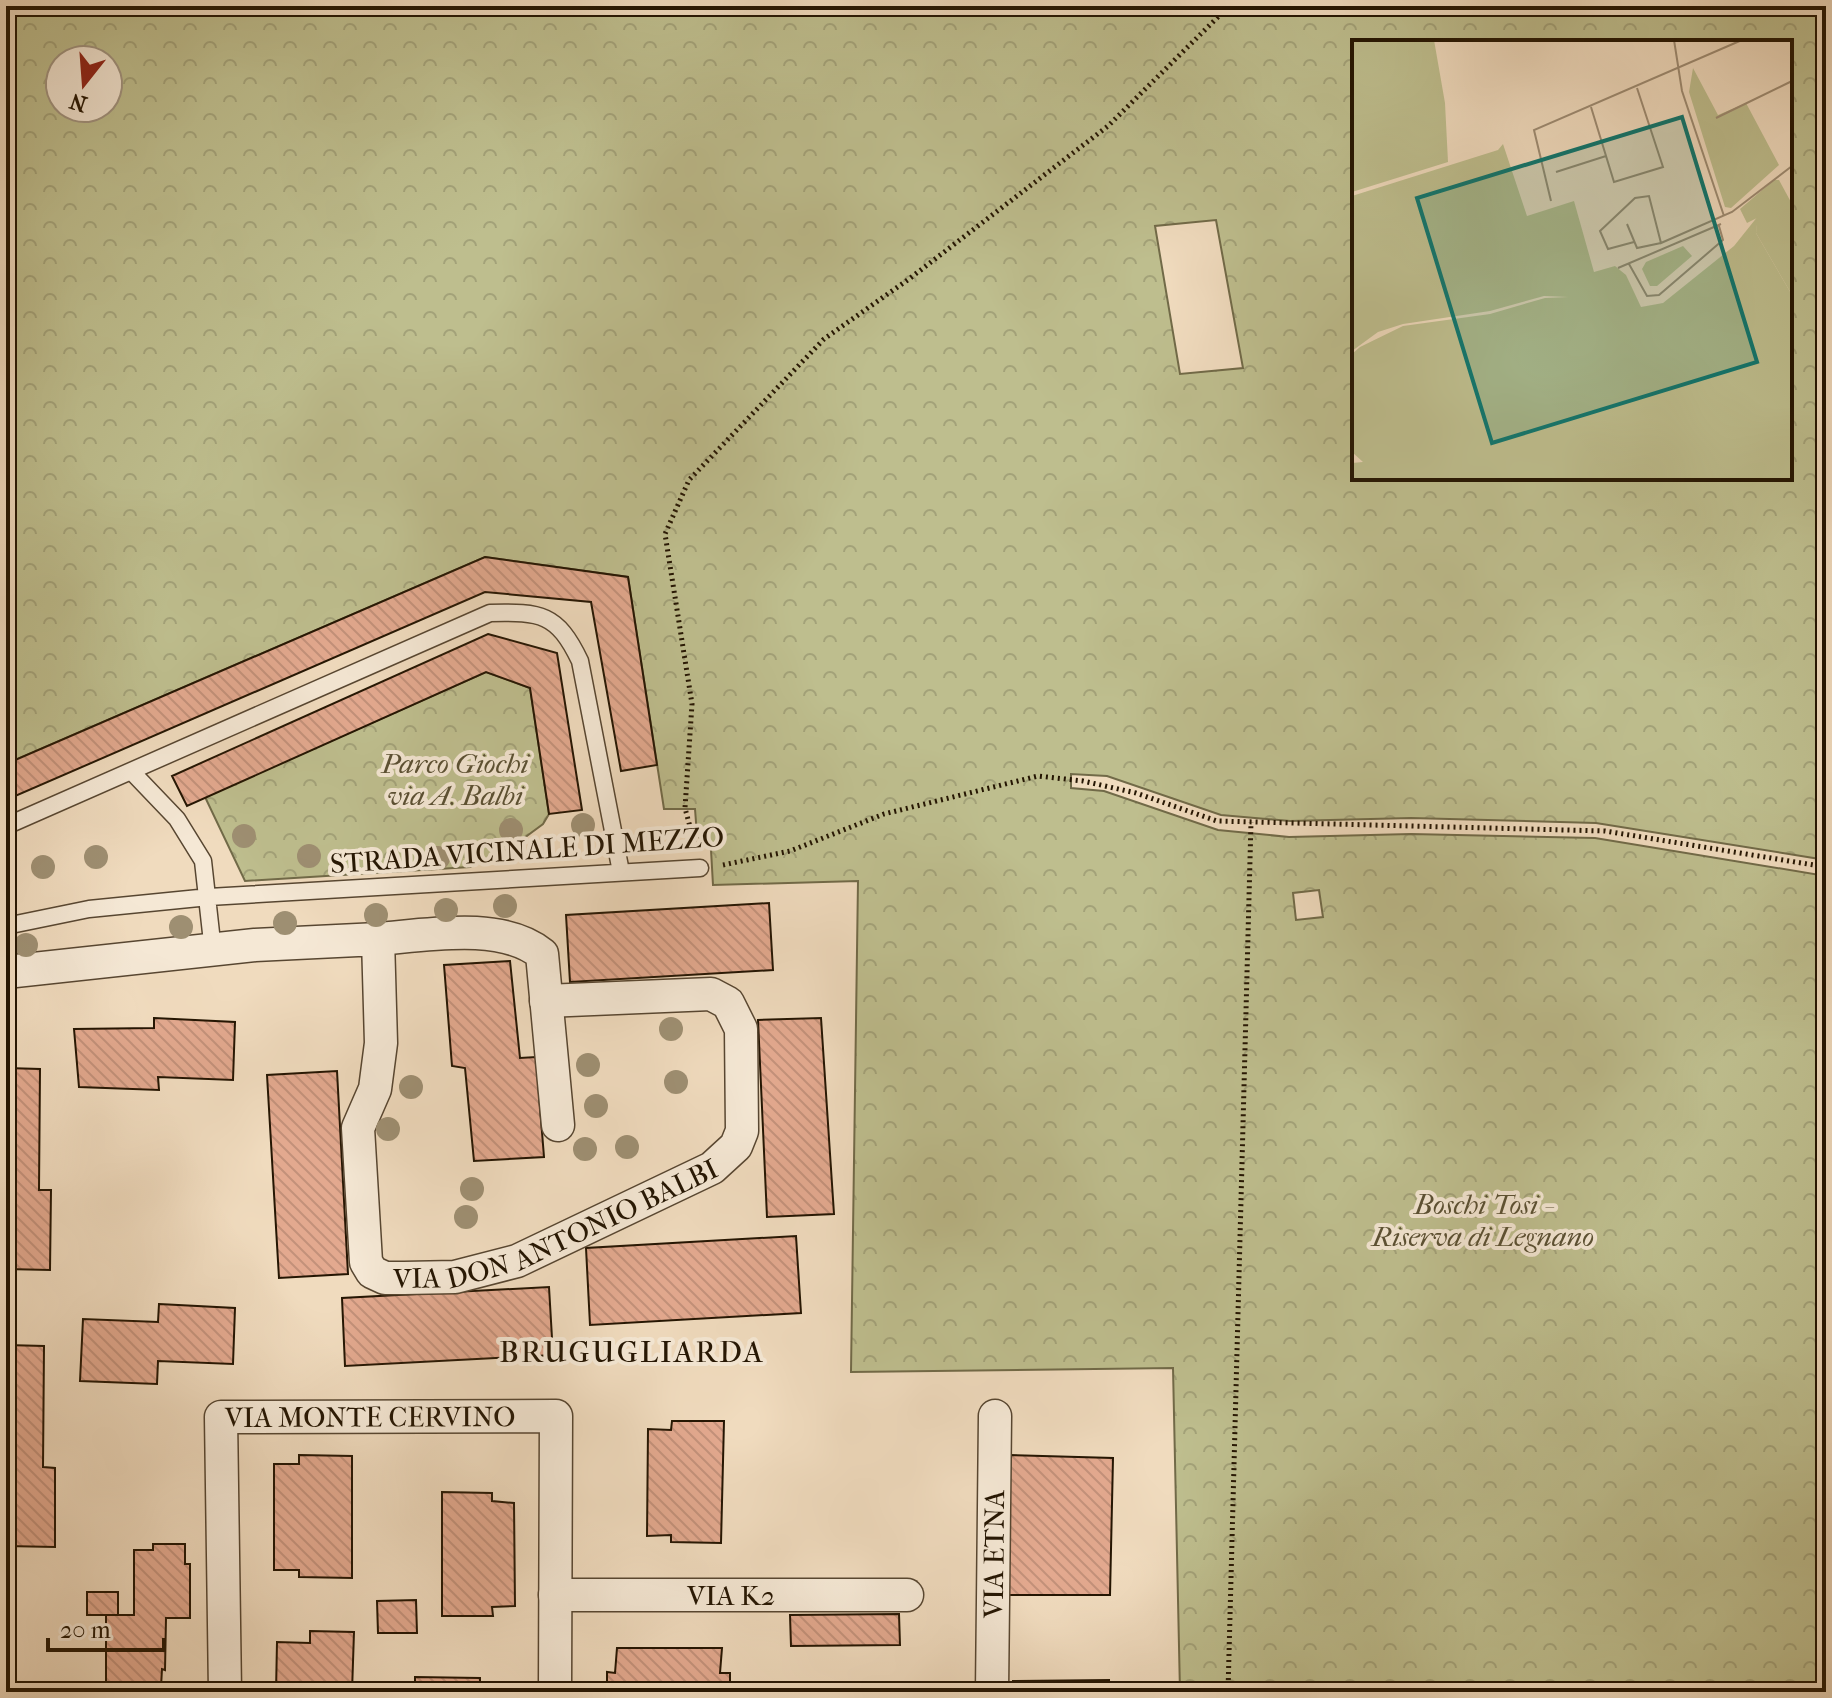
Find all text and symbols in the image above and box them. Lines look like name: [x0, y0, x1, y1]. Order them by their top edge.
inset map: [1352, 40, 1792, 480]
north arrow: [44, 44, 124, 124]
text: N: [66, 87, 90, 117]
park label: Parco Giochi via A. Balbi: [379, 747, 531, 812]
street label: STRADA VICINALE DI MEZZO: [329, 820, 725, 880]
street label: VIA DON ANTONIO BALBI: [392, 1151, 723, 1295]
park label: Boschi Tosi - Riserva di Legnano: [1370, 1188, 1594, 1253]
district label: BRUGUGLIARDA: [499, 1335, 765, 1370]
street label: VIA MONTE CERVINO: [224, 1400, 515, 1433]
street label: VIA ETNA: [976, 1489, 1011, 1619]
street label: VIA K2: [686, 1579, 775, 1612]
scale bar: [48, 1602, 164, 1652]
text: 20 m: [60, 1616, 111, 1644]

